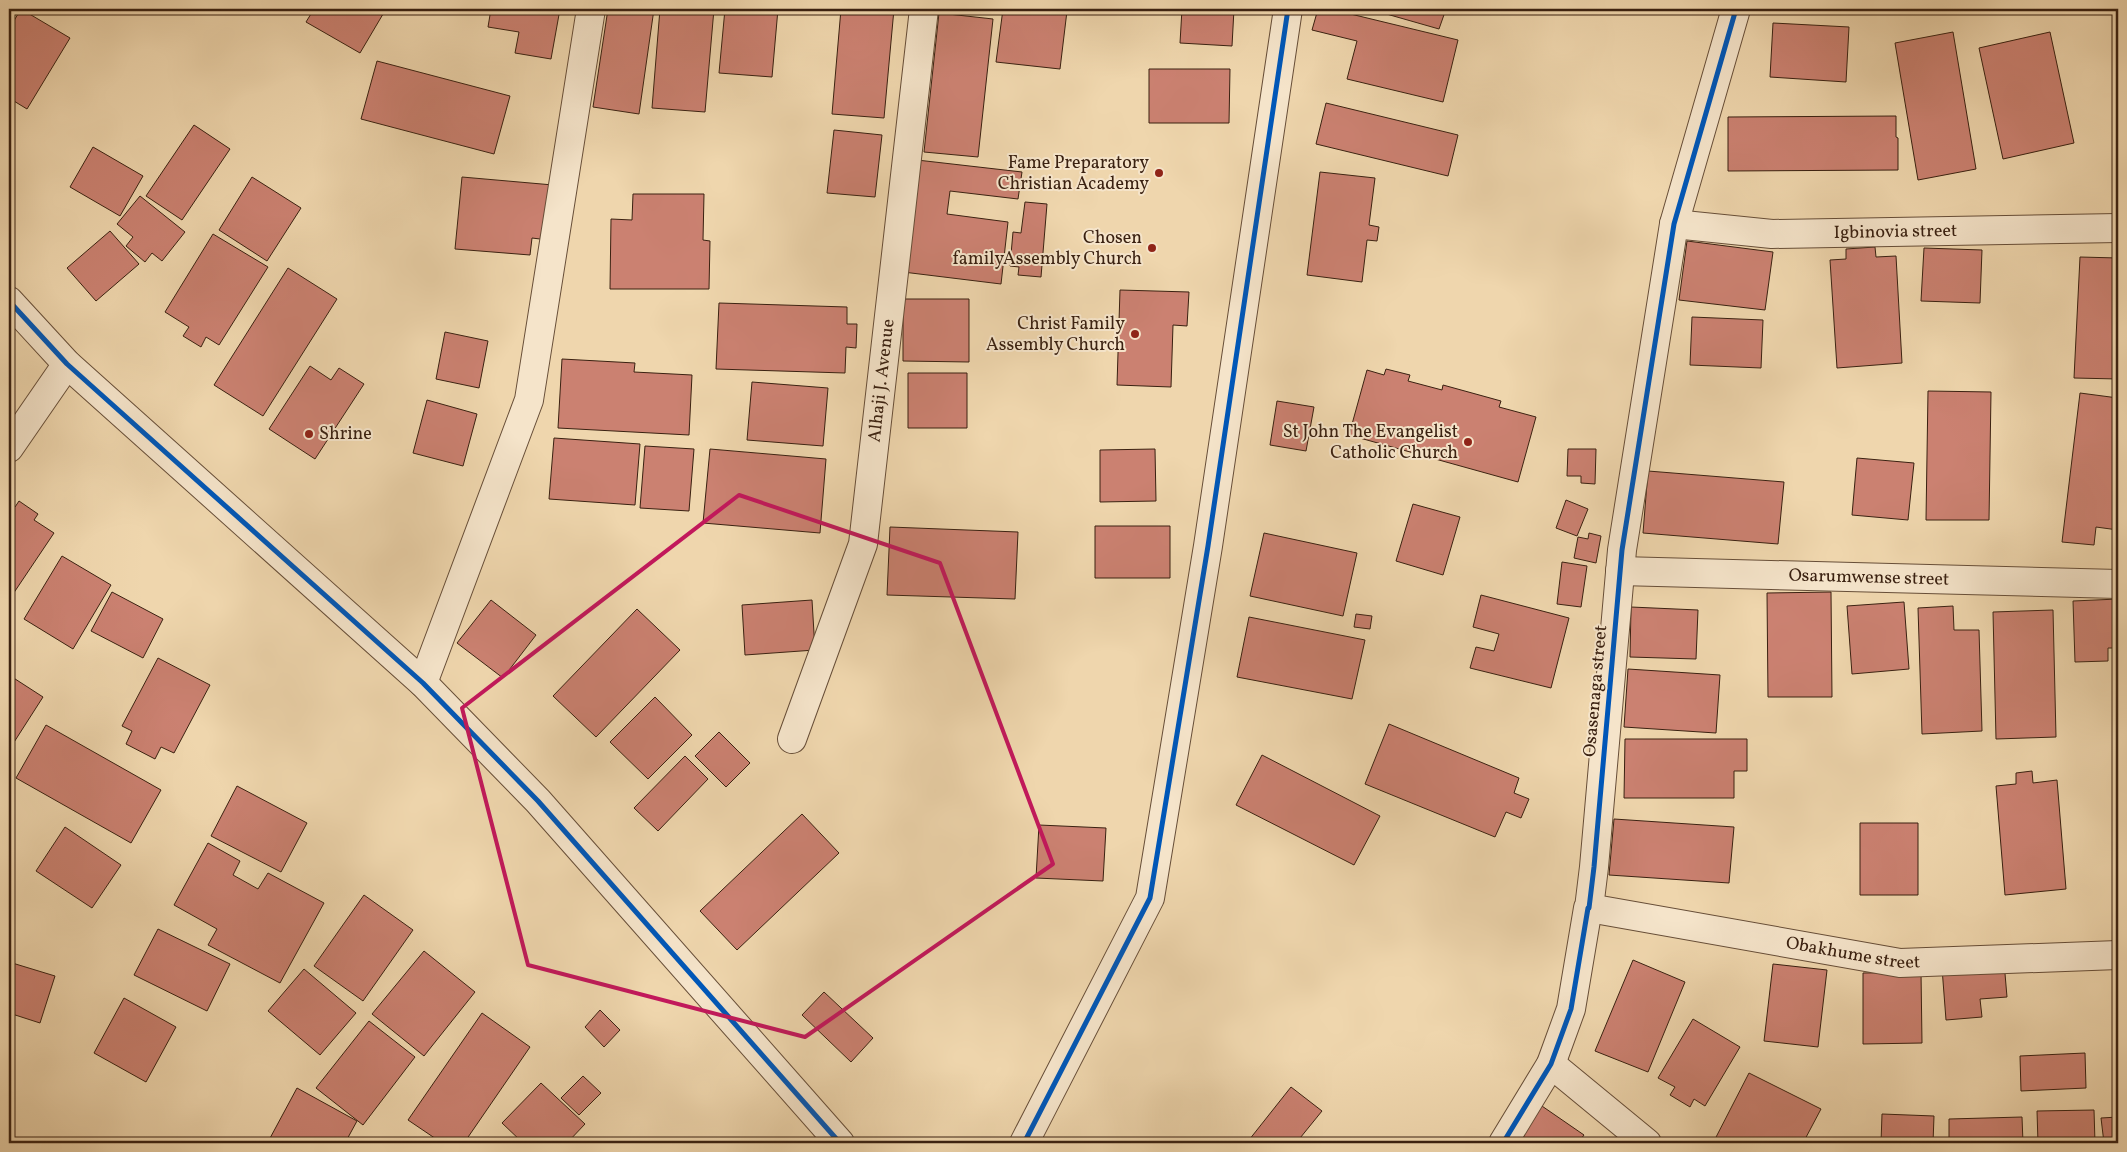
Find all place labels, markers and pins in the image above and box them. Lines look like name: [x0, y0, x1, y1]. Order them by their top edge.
place label: Fame Preparatory Christian Academy: [998, 151, 1149, 197]
marker: Fame Preparatory Christian Academy: [1153, 167, 1165, 179]
place label: Chosen familyAssembly Church: [953, 226, 1142, 272]
marker: Chosen familyAssembly Church: [1146, 242, 1158, 254]
place label: Christ Family Assembly Church: [986, 312, 1125, 358]
marker: Christ Family Assembly Church: [1129, 328, 1141, 340]
place label: St John The Evangelist Catholic Church: [1283, 420, 1458, 466]
place label: Shrine: [319, 422, 372, 447]
marker: Shrine: [303, 428, 315, 440]
marker: St John The Evangelist Catholic Church: [1462, 436, 1474, 448]

